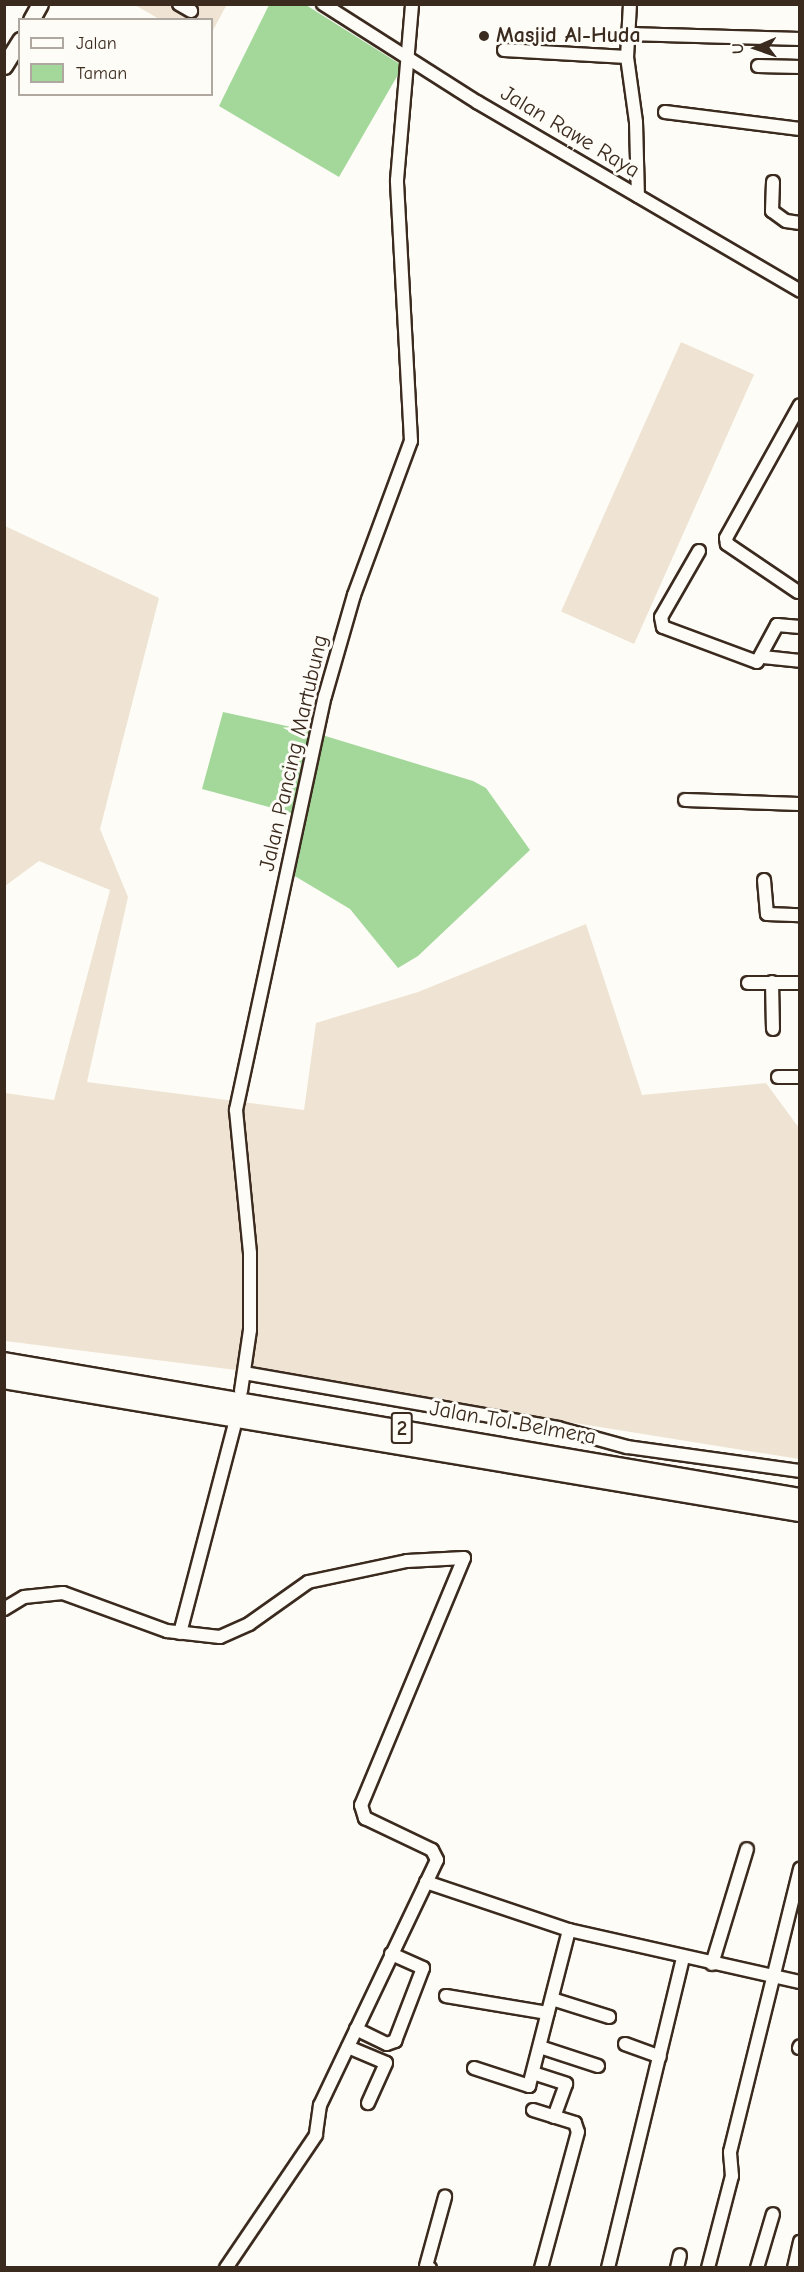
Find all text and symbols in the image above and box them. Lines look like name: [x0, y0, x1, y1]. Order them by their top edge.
legend: [18, 18, 213, 96]
north arrow: [726, 18, 786, 78]
place label: Masjid Al-Huda: [496, 23, 641, 49]
marker: Masjid Al-Huda: [477, 29, 491, 43]
text: Jalan: [76, 33, 117, 54]
text: U: [729, 43, 747, 54]
text: Taman: [76, 63, 127, 84]
street label: Jalan Rawe Raya: [496, 80, 644, 184]
street label: Jalan Pancing Martubung: [254, 632, 334, 874]
street label: Jalan Tol Belmera: [428, 1395, 598, 1451]
road number: 2: [390, 1410, 414, 1446]

